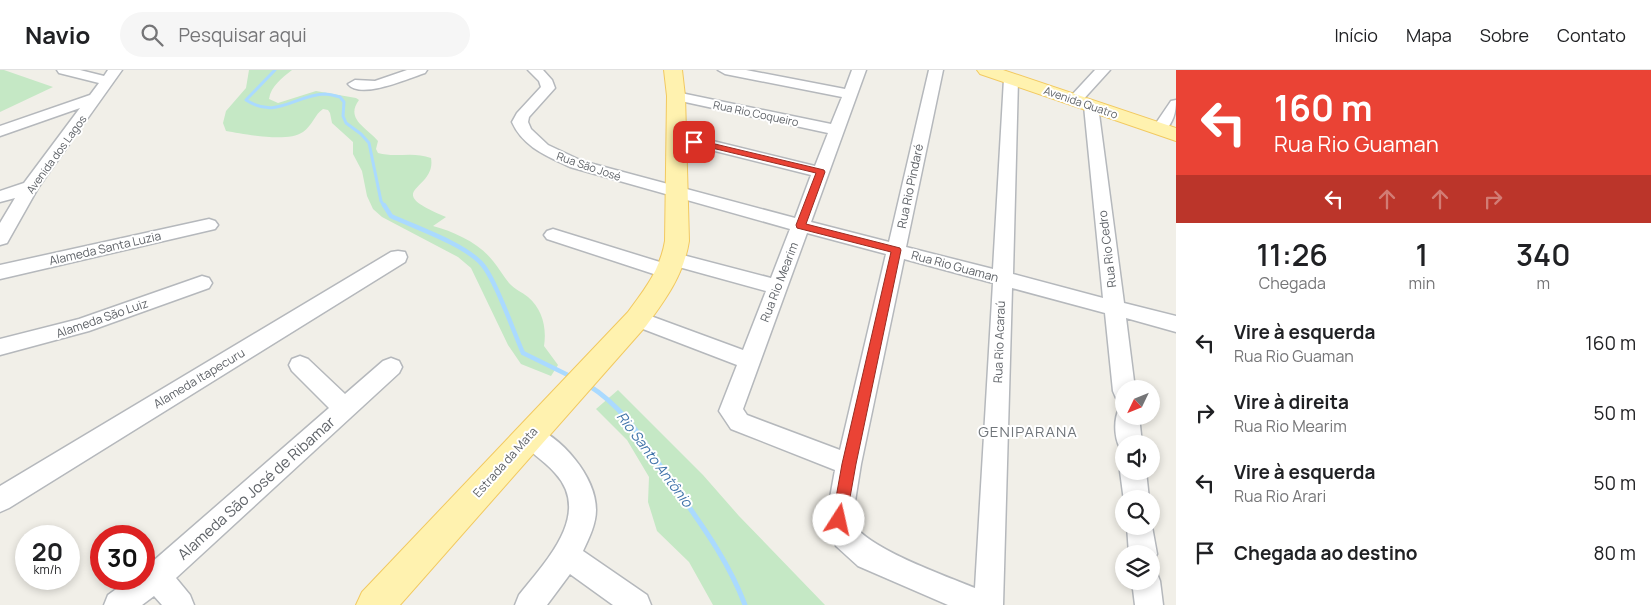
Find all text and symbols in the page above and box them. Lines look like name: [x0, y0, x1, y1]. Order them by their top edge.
search box: [120, 12, 470, 57]
text: Navio: [25, 18, 90, 51]
icon: search: [138, 21, 166, 49]
text: Pesquisar aqui: [178, 22, 307, 48]
text: Início: [1334, 23, 1378, 47]
text: Mapa: [1406, 23, 1452, 47]
text: Sobre: [1480, 23, 1529, 47]
text: Contato: [1557, 23, 1626, 47]
street label: Avenida Quatro: [1042, 82, 1121, 122]
text: 160 m: [1274, 84, 1373, 132]
icon: left: [1191, 90, 1256, 155]
street label: Rua Rio Coqueiro: [712, 97, 800, 129]
street label: Avenida dos Lagos: [22, 112, 90, 196]
pin: [673, 121, 715, 163]
icon: arrive: [680, 128, 708, 156]
text: Rua Rio Guaman: [1274, 129, 1439, 159]
street label: Rua Rio Pindaré: [893, 142, 927, 230]
street label: Rua São José: [555, 148, 624, 184]
icon: left: [1320, 185, 1348, 213]
icon: ahead: [1373, 185, 1401, 213]
icon: ahead: [1426, 185, 1454, 213]
icon: right: [1479, 185, 1507, 213]
street label: Rua Rio Cedro: [1094, 209, 1120, 289]
street label: Alameda Santa Luzia: [47, 227, 163, 269]
text: 11:26: [1257, 234, 1328, 275]
text: 1: [1416, 234, 1428, 275]
text: 340: [1516, 234, 1570, 275]
street label: Rua Rio Mearim: [756, 239, 802, 325]
street label: Rua Rio Guaman: [909, 246, 1001, 286]
text: Chegada: [1259, 272, 1326, 294]
text: min: [1409, 272, 1435, 294]
text: m: [1536, 272, 1550, 294]
street label: Alameda São Luiz: [54, 294, 150, 342]
street label: Rua Rio Acaraú: [989, 301, 1009, 383]
text: Vire à esquerda: [1234, 319, 1375, 345]
icon: left: [1191, 329, 1219, 357]
text: 160 m: [1585, 330, 1636, 356]
street label: Alameda Itapecuru: [150, 344, 248, 412]
text: Rua Rio Guaman: [1234, 345, 1354, 367]
north arrow: [1115, 380, 1160, 425]
map controls: [1115, 380, 1160, 590]
text: Vire à direita: [1234, 389, 1349, 415]
icon: right: [1191, 399, 1219, 427]
text: 50 m: [1594, 400, 1636, 426]
water label: Rio Santo Antônio: [613, 407, 698, 511]
street label: Alameda São José de Ribamar: [173, 411, 340, 564]
text: Rua Rio Mearim: [1234, 415, 1347, 437]
district label: GENIPARANA: [978, 421, 1078, 442]
street label: Estrada da Mata: [469, 423, 541, 501]
button: sound: [1115, 435, 1160, 480]
text: Vire à esquerda: [1234, 459, 1375, 485]
icon: left: [1191, 469, 1219, 497]
text: 50 m: [1594, 470, 1636, 496]
text: Rua Rio Arari: [1234, 485, 1326, 507]
button: search: [1115, 490, 1160, 535]
position arrow: [812, 493, 864, 545]
speed limit sign: 30: [90, 525, 155, 590]
text: 20: [32, 534, 63, 569]
icon: arrive: [1191, 539, 1219, 567]
text: Chegada ao destino: [1234, 540, 1417, 566]
text: 80 m: [1593, 540, 1636, 566]
button: layers: [1115, 545, 1160, 590]
text: km/h: [34, 561, 61, 578]

